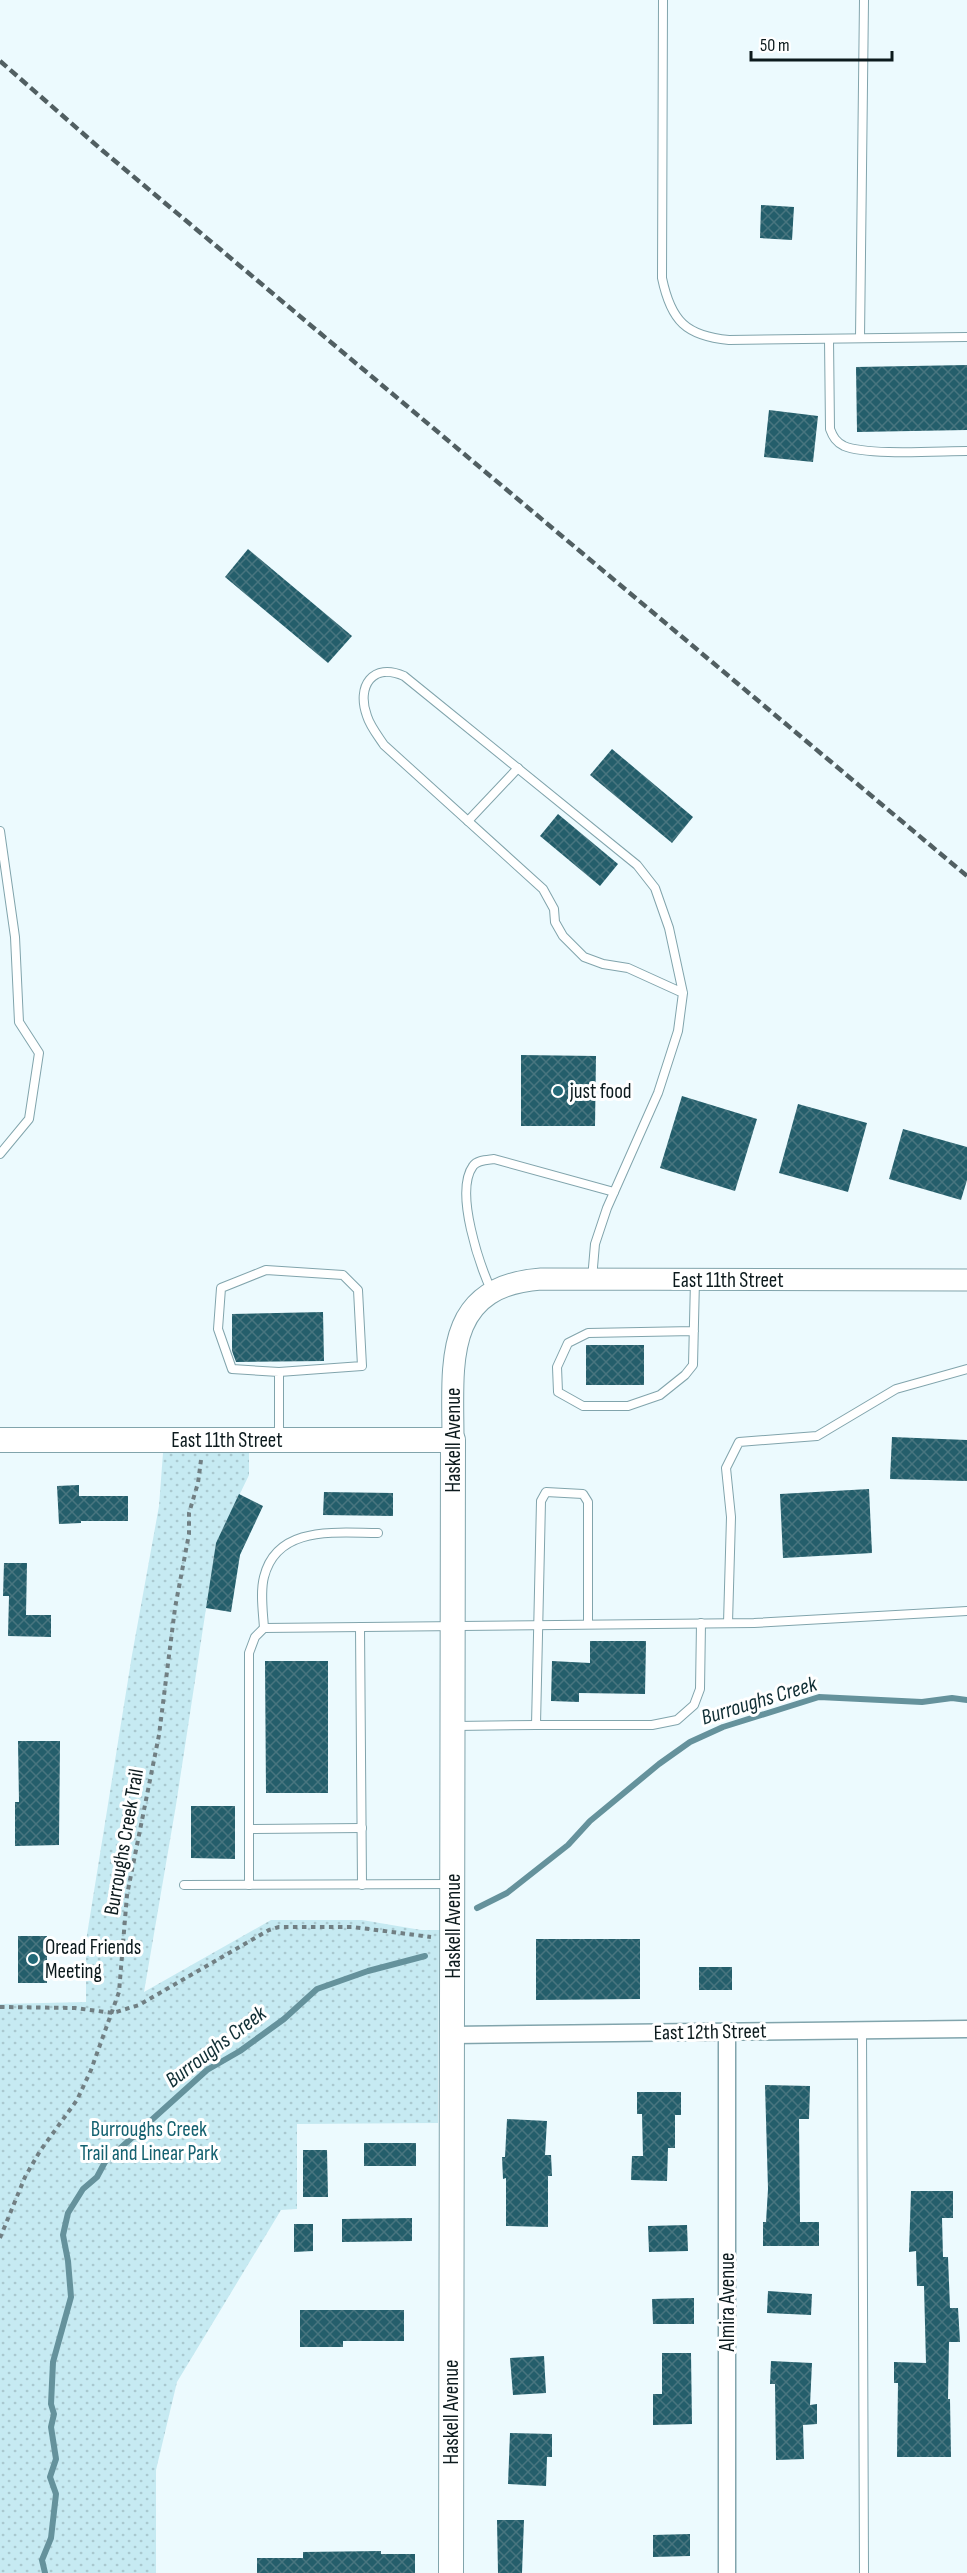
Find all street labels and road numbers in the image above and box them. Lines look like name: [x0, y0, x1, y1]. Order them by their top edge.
street label: East 11th Street: [672, 1268, 784, 1293]
street label: Haskell Avenue: [441, 1388, 466, 1492]
street label: East 11th Street: [171, 1428, 283, 1453]
street label: Burroughs Creek Trail: [99, 1767, 149, 1917]
street label: Haskell Avenue: [441, 1874, 466, 1978]
street label: East 12th Street: [653, 2019, 767, 2045]
street label: Almira Avenue: [715, 2252, 740, 2353]
street label: Haskell Avenue: [439, 2360, 464, 2464]

